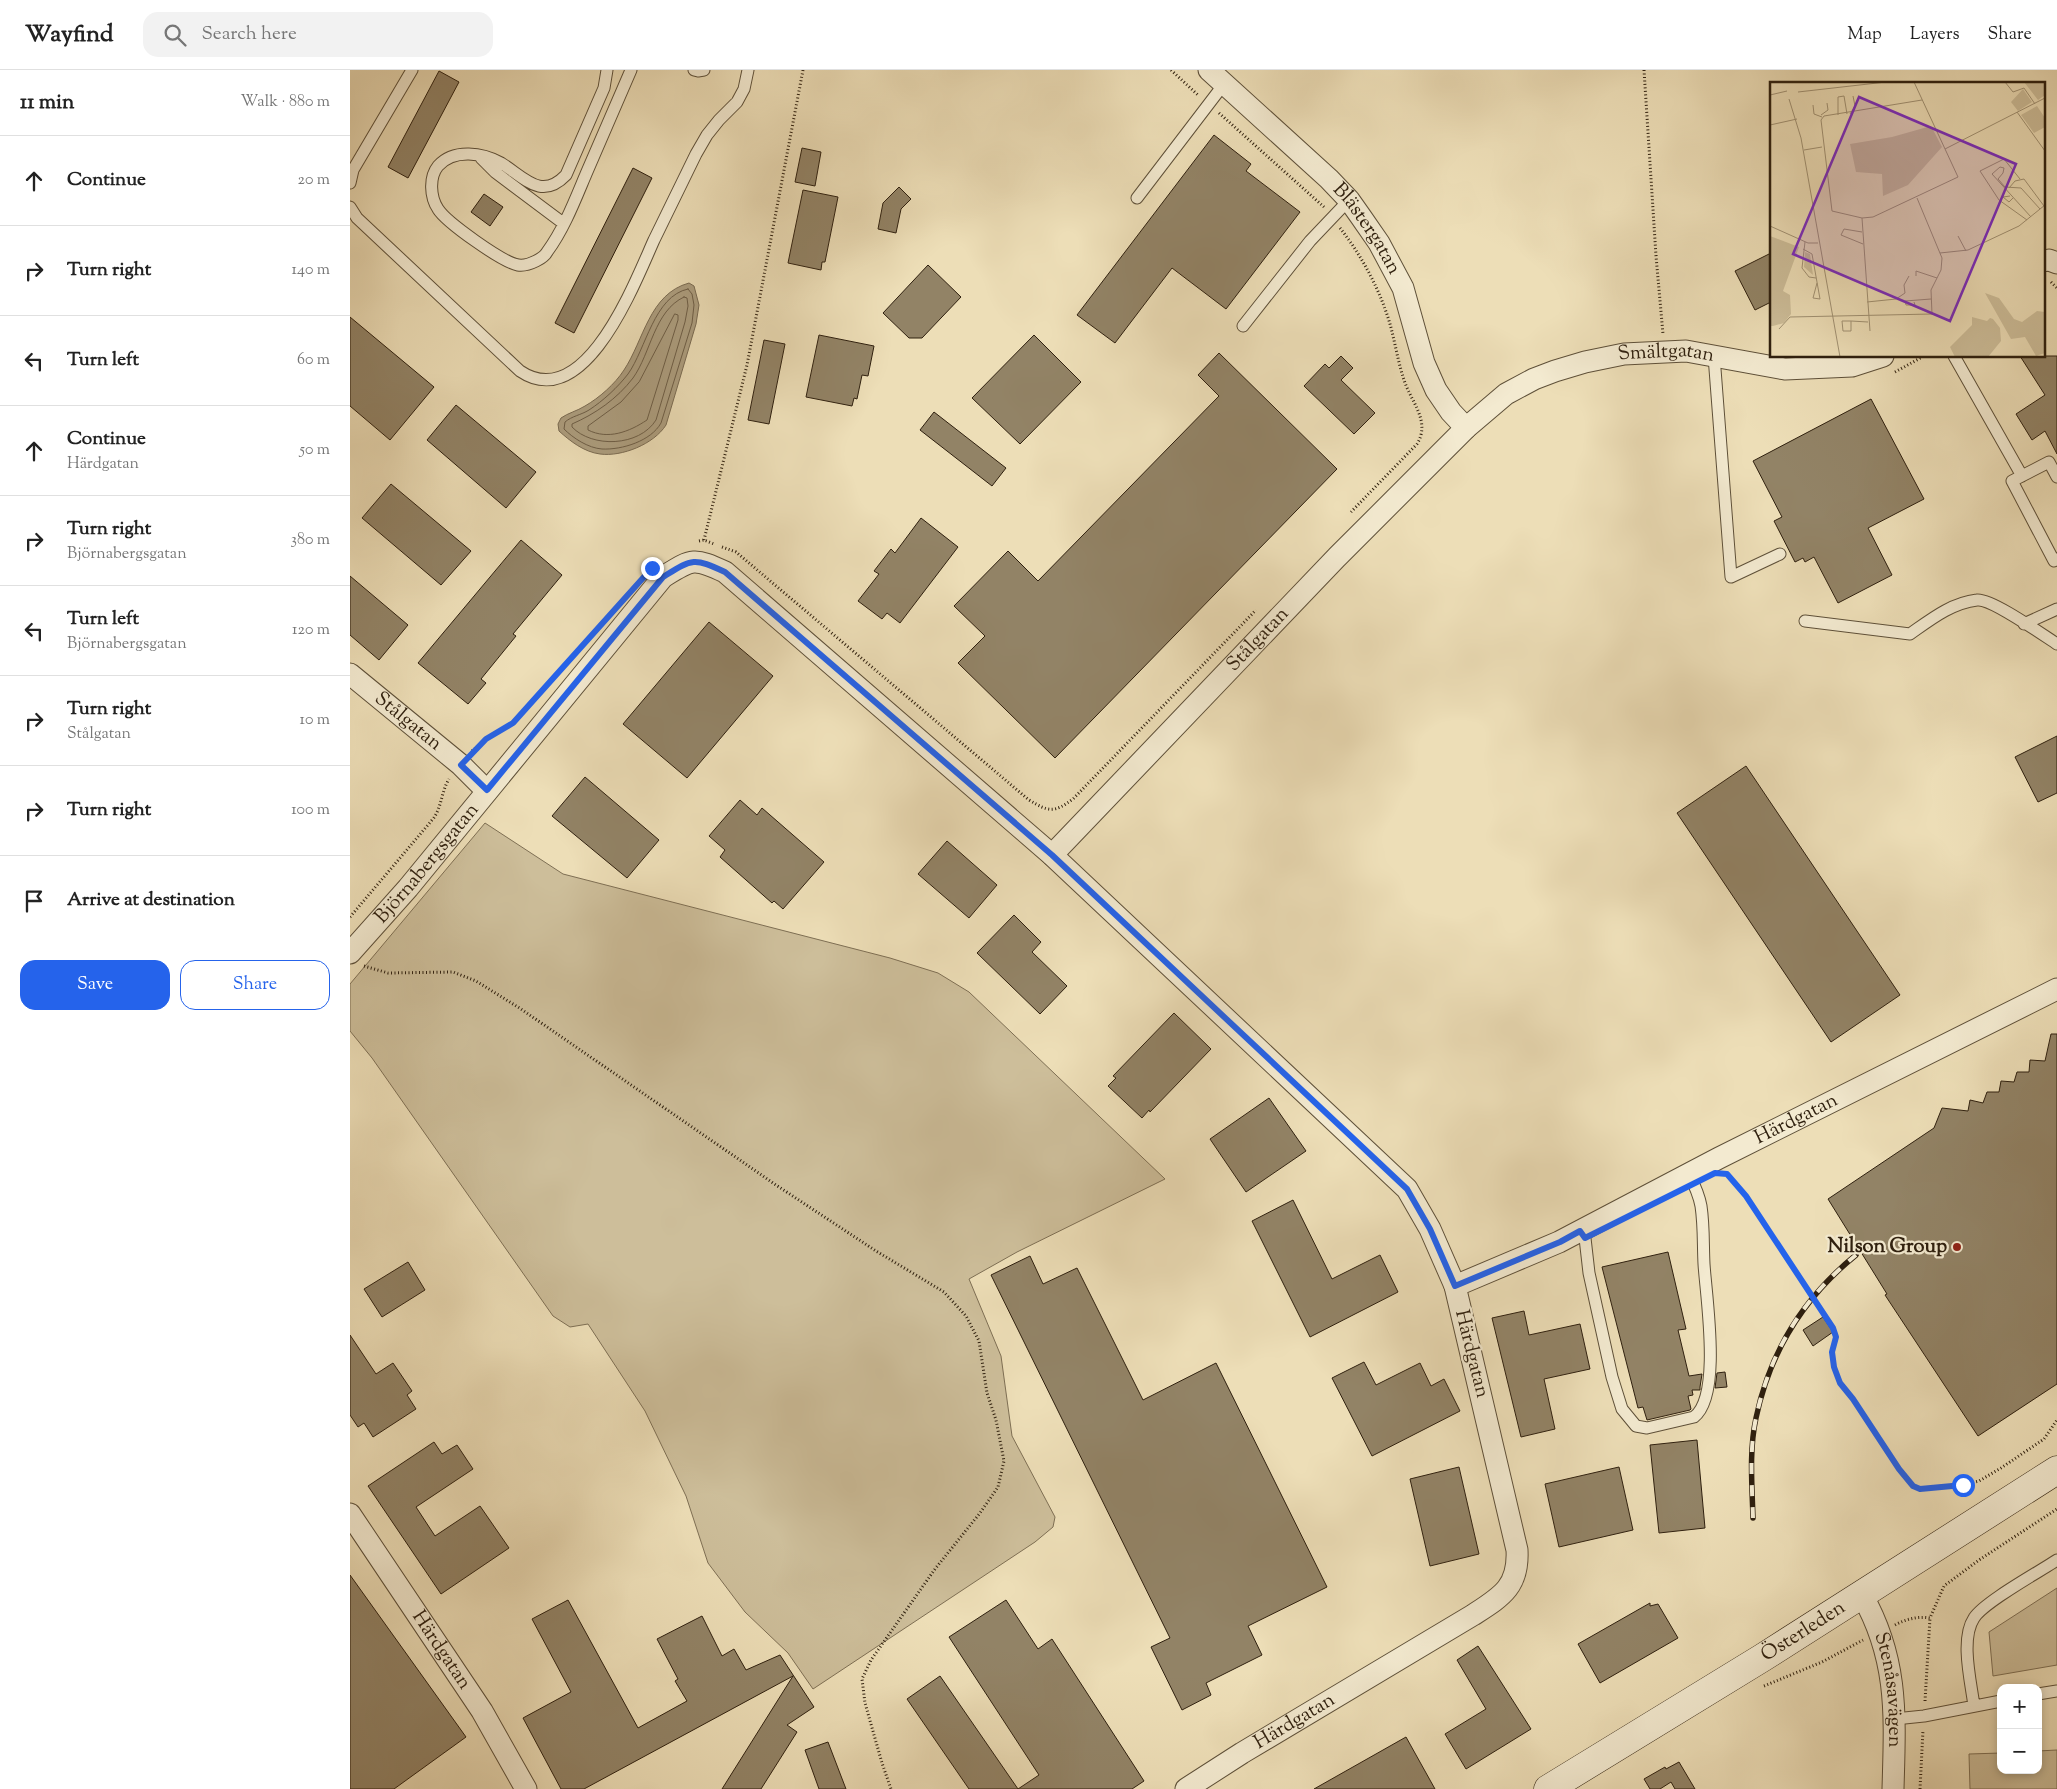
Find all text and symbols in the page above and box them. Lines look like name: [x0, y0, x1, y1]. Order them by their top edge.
search box: [143, 12, 493, 57]
text: Wayfind: [25, 18, 113, 52]
icon: search: [161, 21, 189, 49]
text: Search here: [201, 21, 297, 48]
text: Map: [1847, 22, 1882, 48]
text: Layers: [1910, 22, 1960, 48]
text: Share: [1988, 22, 2032, 48]
inset map: [1770, 82, 2044, 358]
text: 11 min: [20, 88, 75, 118]
text: Walk · 880 m: [240, 91, 330, 114]
icon: ahead: [20, 167, 48, 195]
text: Continue: [67, 167, 146, 194]
text: 20 m: [297, 169, 330, 192]
street label: Blästergatan: [1325, 176, 1408, 280]
icon: right: [20, 257, 48, 285]
text: Turn right: [67, 257, 151, 284]
text: 140 m: [292, 259, 330, 282]
street label: Smältgatan: [1615, 336, 1717, 370]
icon: left: [20, 347, 48, 375]
text: Turn left: [67, 347, 139, 374]
text: 60 m: [297, 349, 330, 372]
text: Continue: [67, 426, 146, 453]
icon: ahead: [20, 437, 48, 465]
text: 50 m: [299, 439, 330, 462]
text: Härdgatan: [67, 453, 139, 476]
text: Turn right: [67, 516, 151, 543]
icon: right: [20, 527, 48, 555]
text: 380 m: [290, 529, 330, 552]
text: Björnabergsgatan: [67, 543, 187, 566]
route end: [641, 557, 664, 580]
street label: Stålgatan: [1220, 601, 1296, 679]
text: Turn left: [67, 606, 139, 633]
icon: left: [20, 617, 48, 645]
text: 120 m: [292, 619, 330, 642]
text: Björnabergsgatan: [67, 633, 187, 656]
street label: Stålgatan: [368, 685, 448, 758]
text: Turn right: [67, 696, 151, 723]
icon: right: [20, 707, 48, 735]
text: 10 m: [300, 709, 330, 732]
text: Stålgatan: [67, 723, 131, 746]
icon: right: [20, 797, 48, 825]
text: Turn right: [67, 797, 151, 824]
street label: Björnabergsgatan: [368, 797, 486, 930]
text: 100 m: [291, 799, 330, 822]
icon: arrive: [20, 887, 48, 915]
text: Arrive at destination: [67, 887, 235, 914]
button: Save: [20, 960, 170, 1010]
button: Share: [180, 960, 330, 1010]
street label: Härdgatan: [1750, 1086, 1843, 1152]
place label: Nilson Group: [1828, 1233, 1947, 1262]
marker: Nilson Group: [1951, 1241, 1963, 1253]
street label: Härdgatan: [1446, 1307, 1496, 1401]
route start: [1952, 1474, 1975, 1497]
street label: Österleden: [1755, 1594, 1852, 1670]
street label: Härdgatan: [404, 1605, 479, 1696]
street label: Stenåsavägen: [1866, 1628, 1909, 1748]
map controls: [1997, 1684, 2042, 1774]
button: +: [1997, 1684, 2042, 1729]
street label: Härdgatan: [1249, 1686, 1341, 1757]
button: −: [1997, 1729, 2042, 1774]

